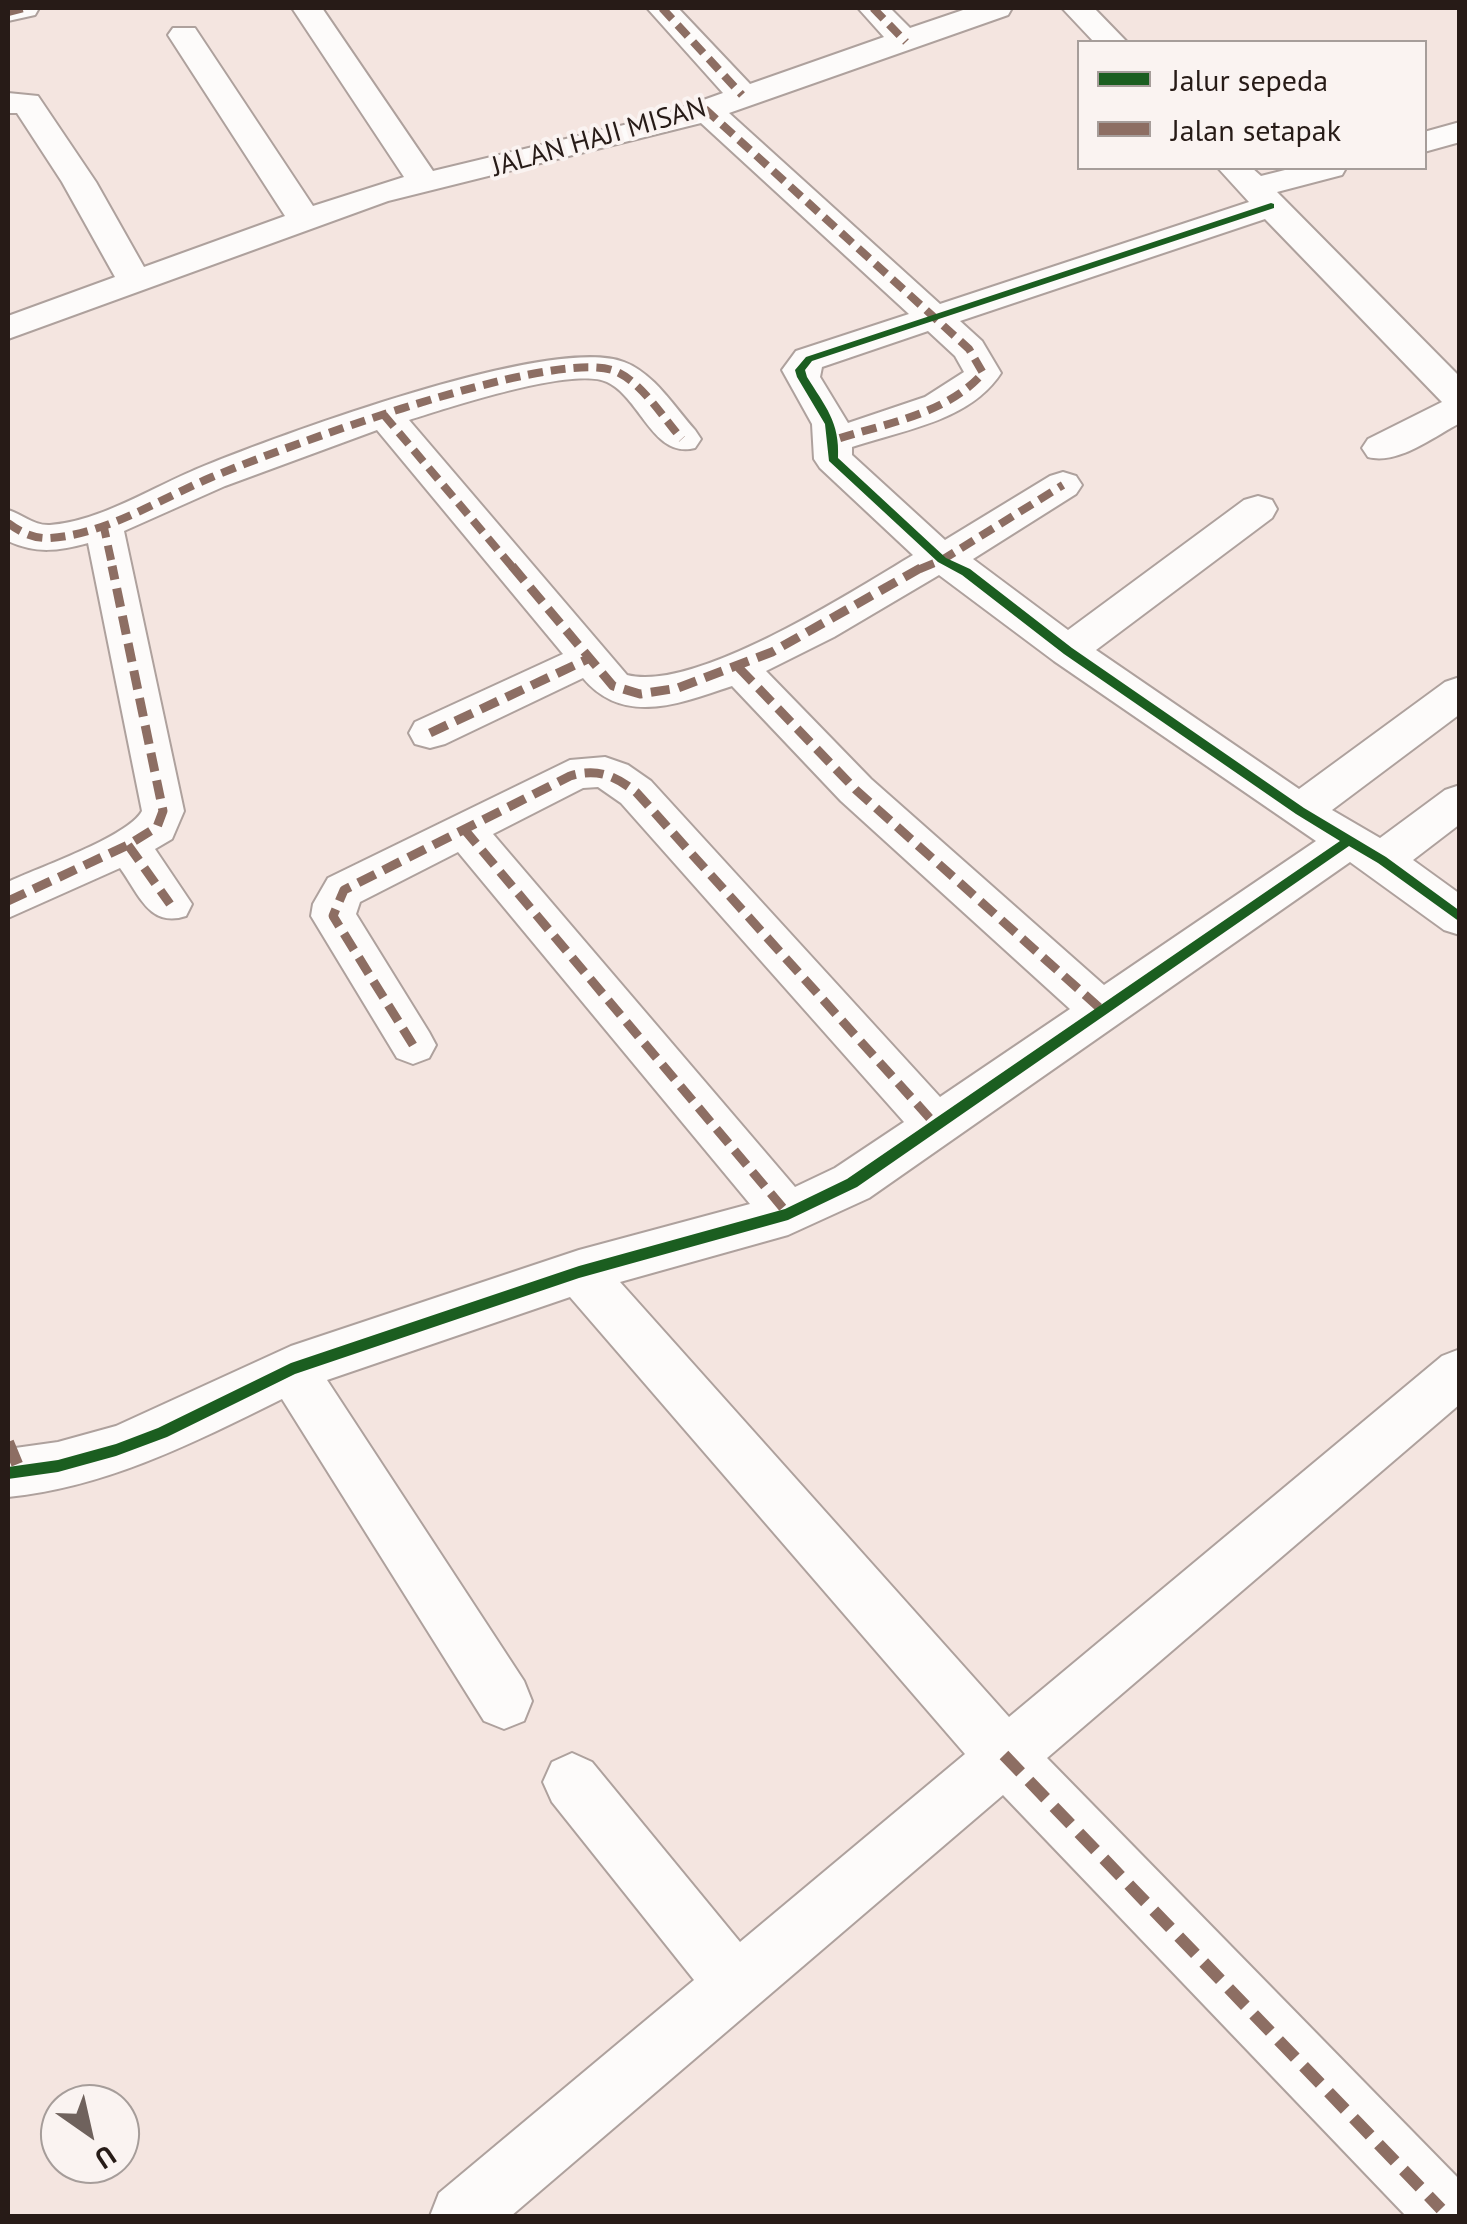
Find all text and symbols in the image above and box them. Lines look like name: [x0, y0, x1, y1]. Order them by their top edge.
legend: [1077, 40, 1427, 170]
text: Jalur sepeda: [1171, 60, 1328, 99]
street label: JALAN HAJI MISAN: [488, 91, 710, 185]
text: Jalan setapak: [1171, 110, 1341, 149]
north arrow: [40, 2084, 140, 2184]
text: U: [88, 2137, 124, 2178]

